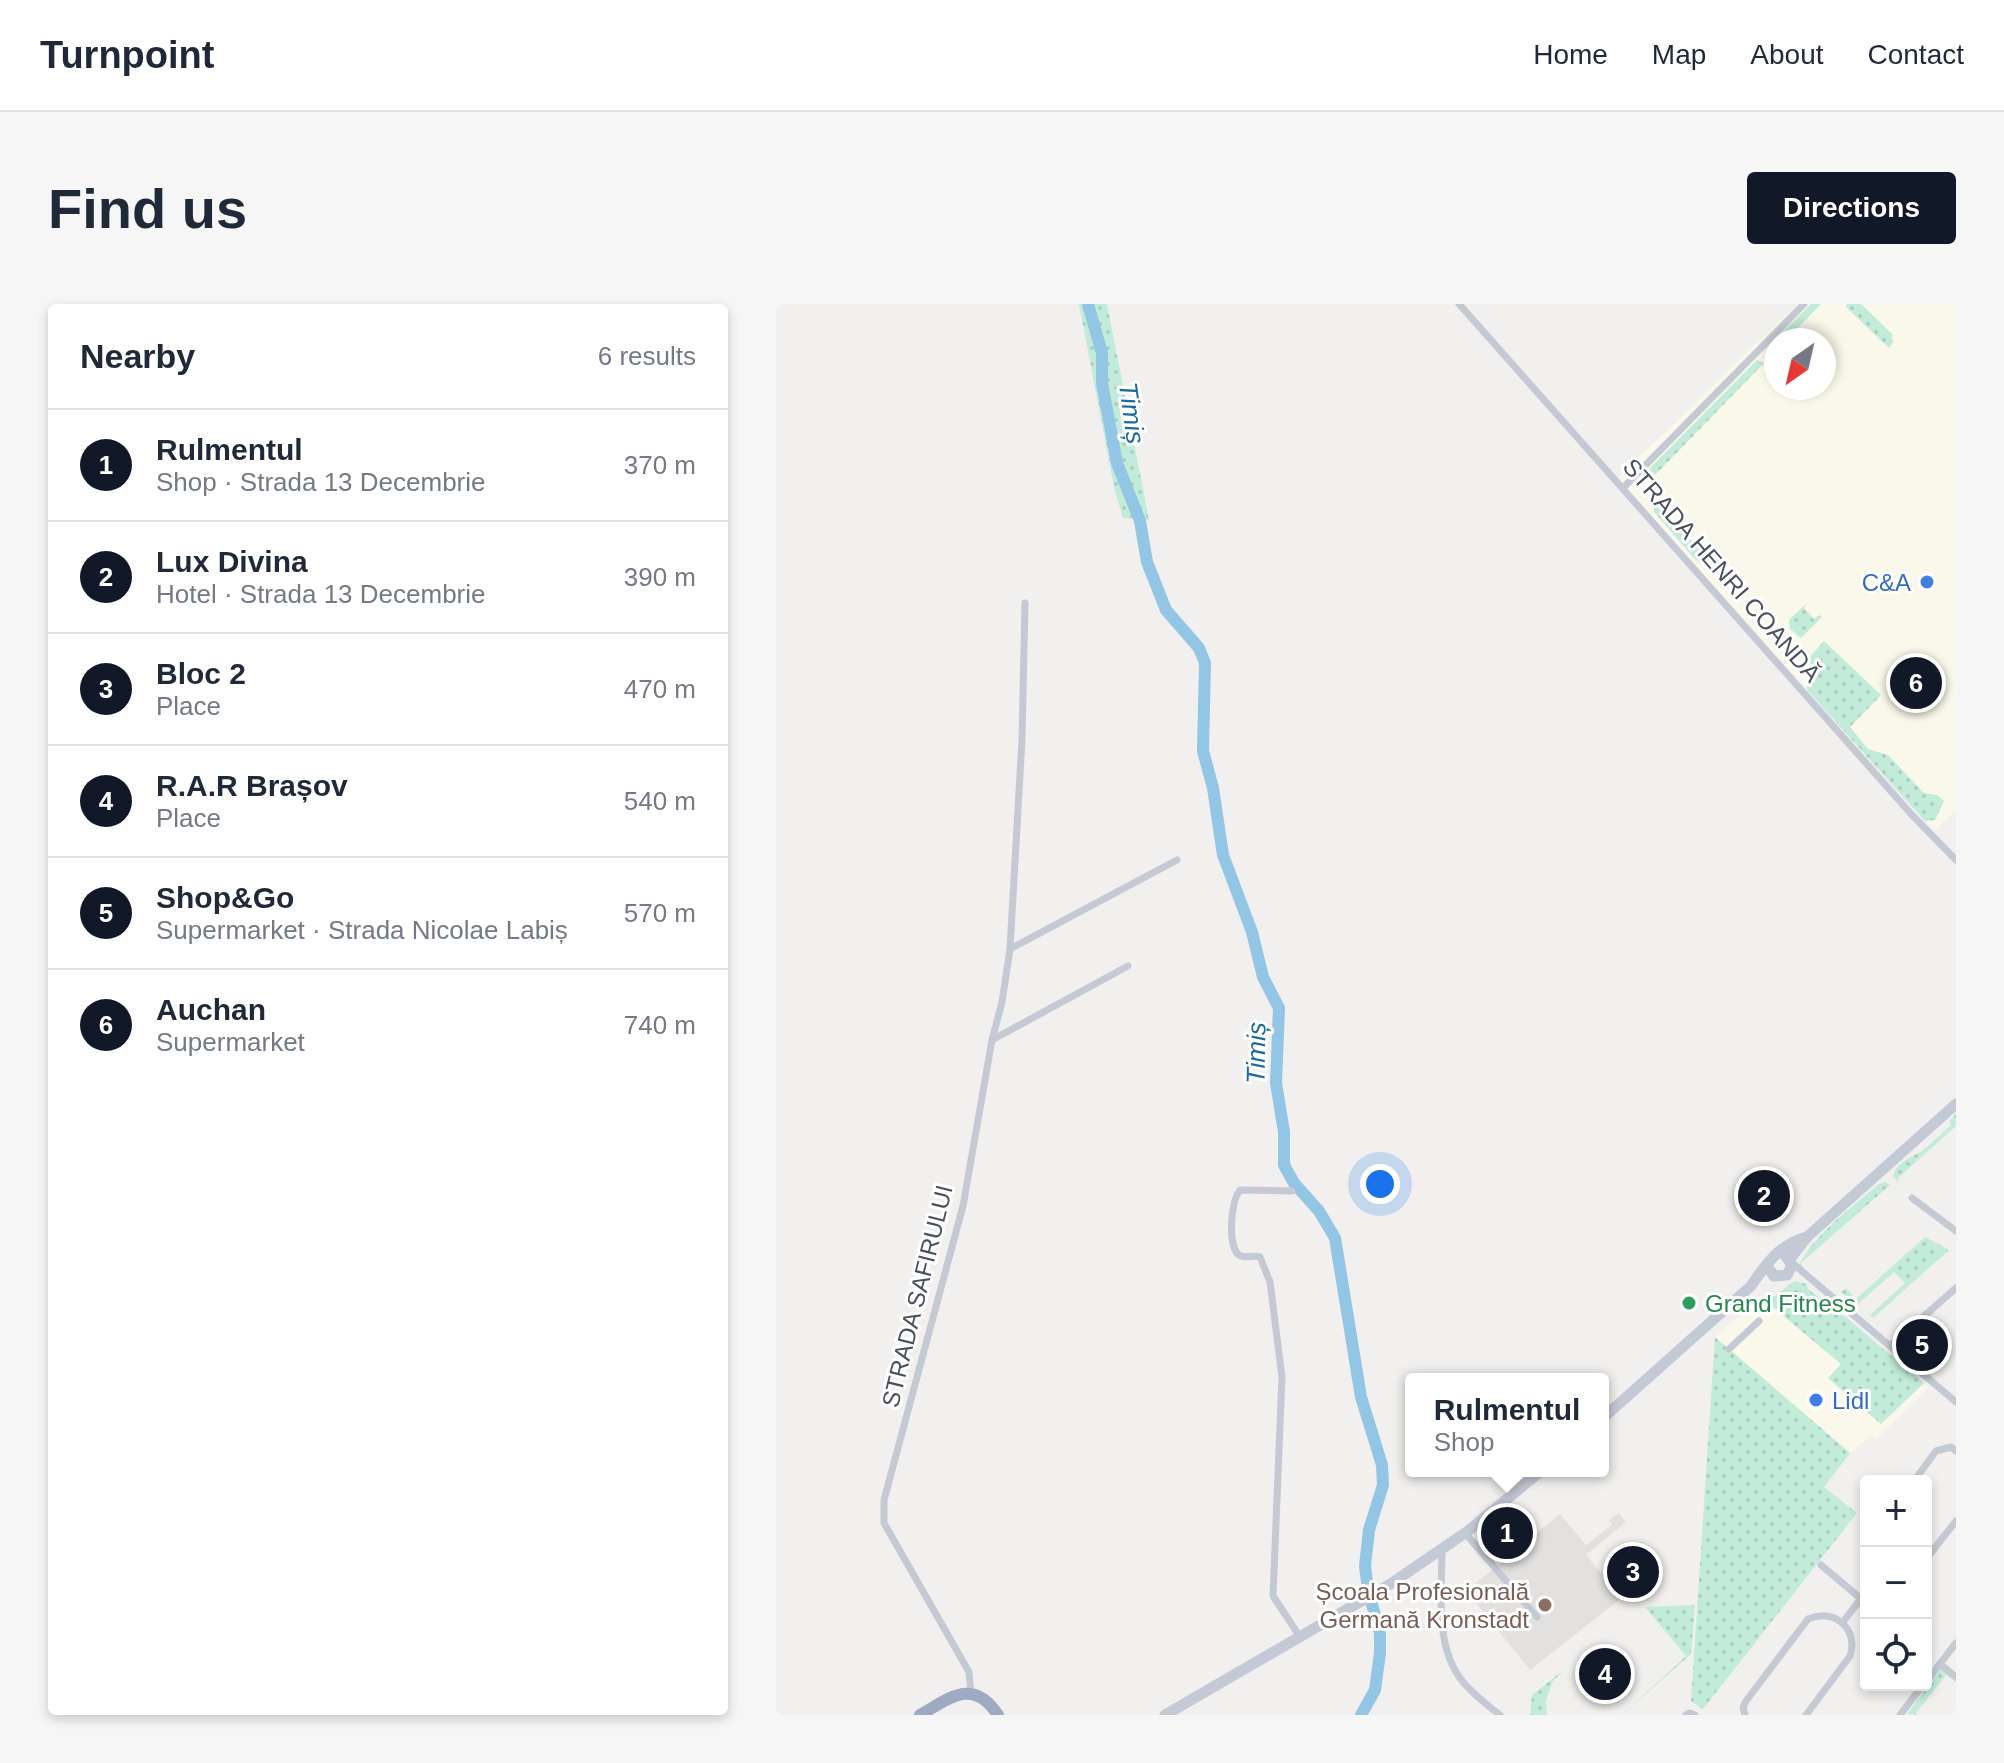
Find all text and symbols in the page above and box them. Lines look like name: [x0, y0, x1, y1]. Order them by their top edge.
text: Turnpoint: [40, 34, 214, 76]
text: Home: [1533, 39, 1608, 70]
text: Map: [1652, 39, 1706, 70]
text: About: [1750, 39, 1824, 70]
text: Contact: [1868, 39, 1964, 70]
button: Directions: [1747, 172, 1956, 244]
text: Find us: [48, 177, 247, 240]
north arrow: [1764, 328, 1836, 400]
text: Nearby: [80, 337, 195, 375]
text: 6 results: [598, 341, 696, 371]
water label: Timiș: [1113, 380, 1151, 446]
text: Rulmentul: [156, 433, 303, 466]
text: 1: [99, 450, 113, 480]
text: 370 m: [624, 450, 696, 480]
street label: STRADA HENRI COANDĂ: [1618, 453, 1826, 687]
text: Shop · Strada 13 Decembrie: [156, 467, 486, 497]
text: Lux Divina: [156, 545, 308, 578]
text: 2: [99, 562, 113, 592]
text: 390 m: [624, 562, 696, 592]
place label: C&A: [1862, 569, 1911, 596]
marker: C&A: [1918, 573, 1936, 591]
text: Hotel · Strada 13 Decembrie: [156, 579, 485, 609]
pin: 6: [1890, 653, 1942, 713]
text: Bloc 2: [156, 657, 246, 690]
text: 3: [99, 674, 113, 704]
text: 470 m: [624, 674, 696, 704]
text: Place: [156, 691, 221, 721]
text: R.A.R Brașov: [156, 769, 348, 802]
text: 4: [99, 786, 113, 816]
text: 540 m: [624, 786, 696, 816]
text: Place: [156, 803, 221, 833]
text: Shop&Go: [156, 881, 294, 914]
text: 5: [99, 898, 113, 928]
text: 570 m: [624, 898, 696, 928]
text: Supermarket · Strada Nicolae Labiș: [156, 915, 568, 945]
text: Auchan: [156, 993, 266, 1026]
text: 6: [99, 1010, 113, 1040]
text: 740 m: [624, 1010, 696, 1040]
water label: Timiș: [1240, 1022, 1272, 1084]
text: Supermarket: [156, 1027, 305, 1057]
your location: [1360, 1164, 1400, 1204]
pin: 2: [1738, 1166, 1790, 1226]
street label: STRADA SAFIRULUI: [876, 1182, 958, 1410]
place label: Grand Fitness: [1705, 1290, 1856, 1317]
marker: Grand Fitness: [1680, 1294, 1698, 1312]
pin: 5: [1896, 1315, 1948, 1375]
popup: [1405, 1373, 1609, 1477]
place label: Lidl: [1832, 1387, 1869, 1414]
marker: Lidl: [1807, 1391, 1825, 1409]
text: Rulmentul: [1434, 1393, 1580, 1426]
text: Shop: [1434, 1427, 1494, 1457]
map controls: [1860, 1475, 1932, 1691]
button: +: [1860, 1475, 1932, 1547]
pin: 1: [1481, 1503, 1533, 1563]
pin: 3: [1607, 1542, 1659, 1602]
button: −: [1860, 1547, 1932, 1619]
place label: Școala Profesională Germană Kronstadt: [1316, 1578, 1530, 1633]
marker: Școala Profesională Germană Kronstadt: [1536, 1596, 1554, 1614]
button: locate: [1860, 1619, 1932, 1691]
pin: 4: [1579, 1644, 1631, 1704]

